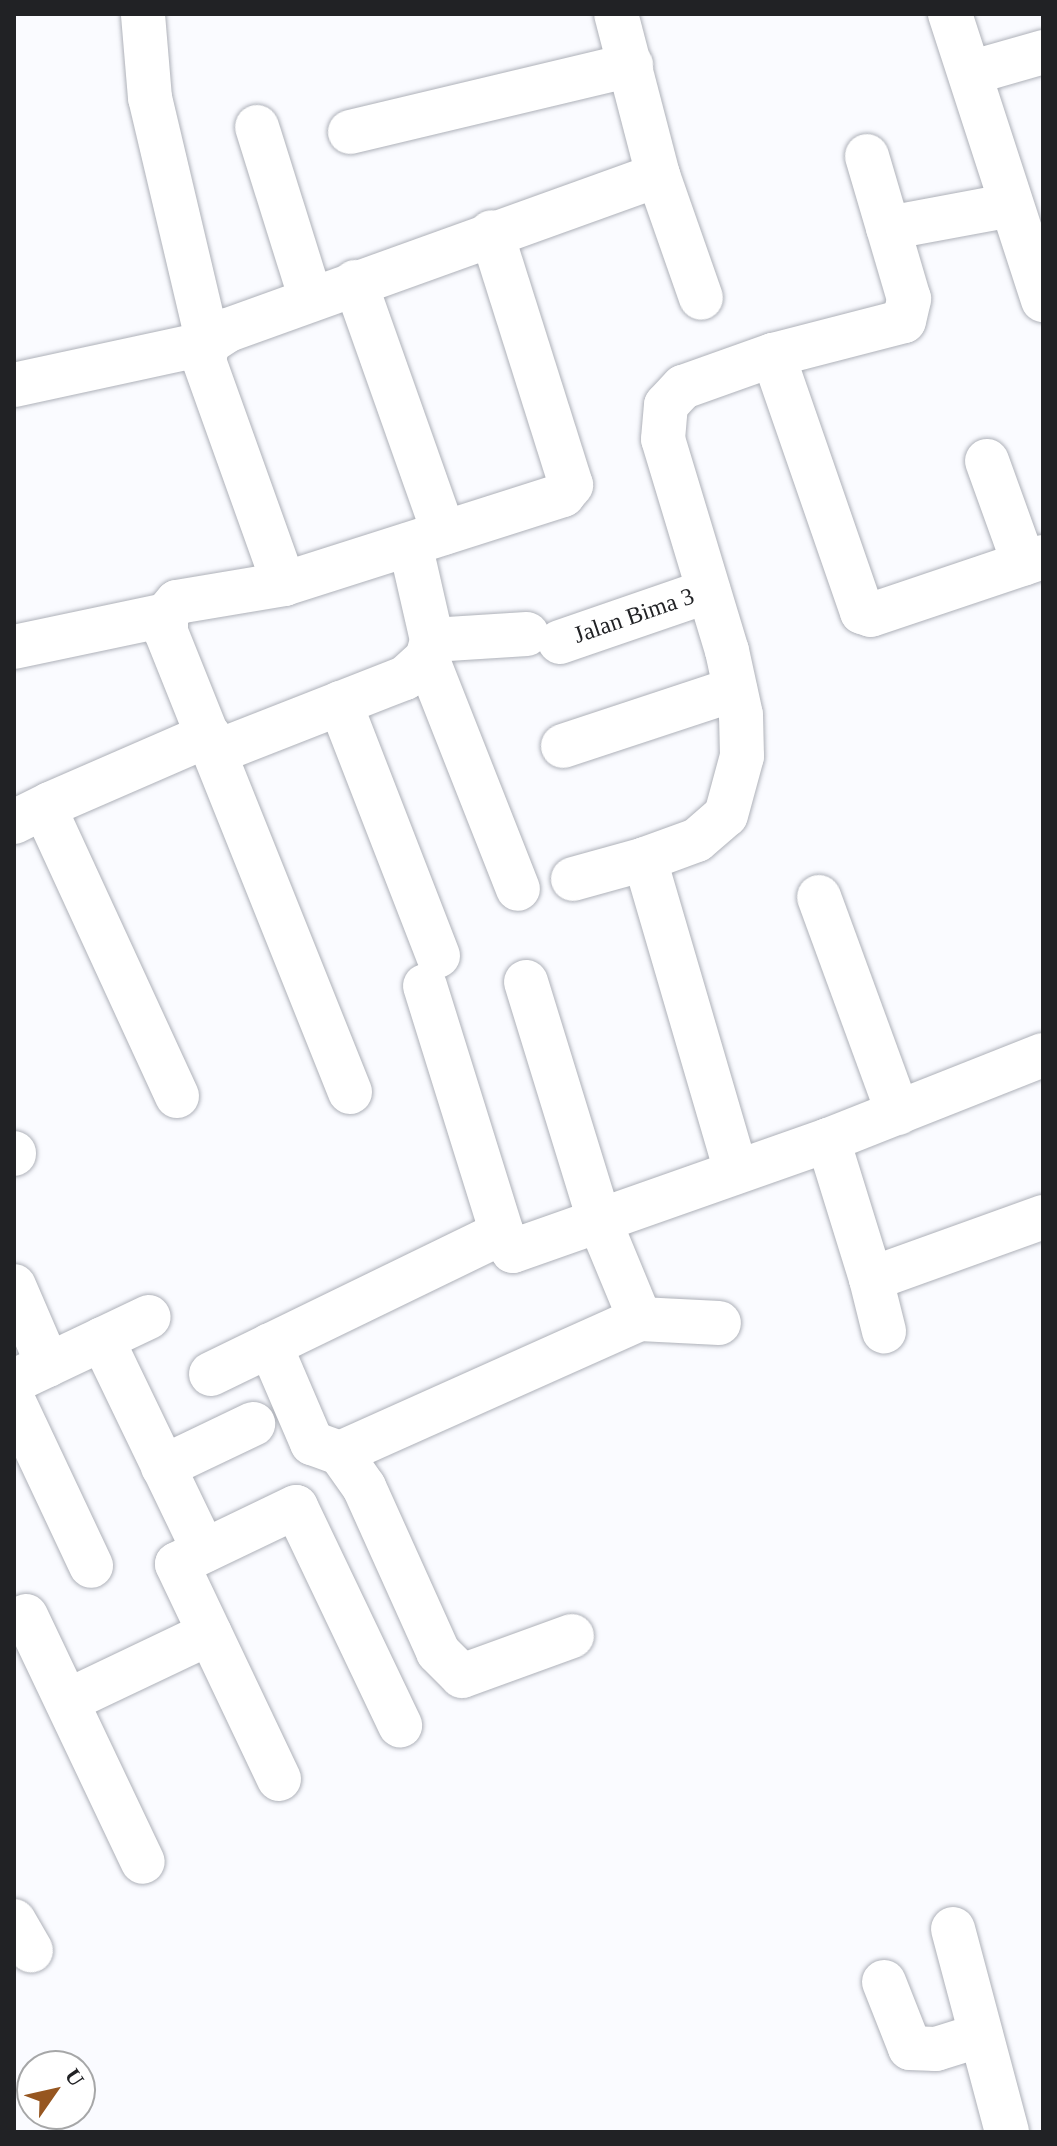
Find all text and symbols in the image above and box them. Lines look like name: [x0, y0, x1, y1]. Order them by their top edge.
street label: Jalan Bima 3: [570, 582, 698, 650]
north arrow: [16, 2050, 96, 2130]
text: U: [60, 2064, 89, 2091]

